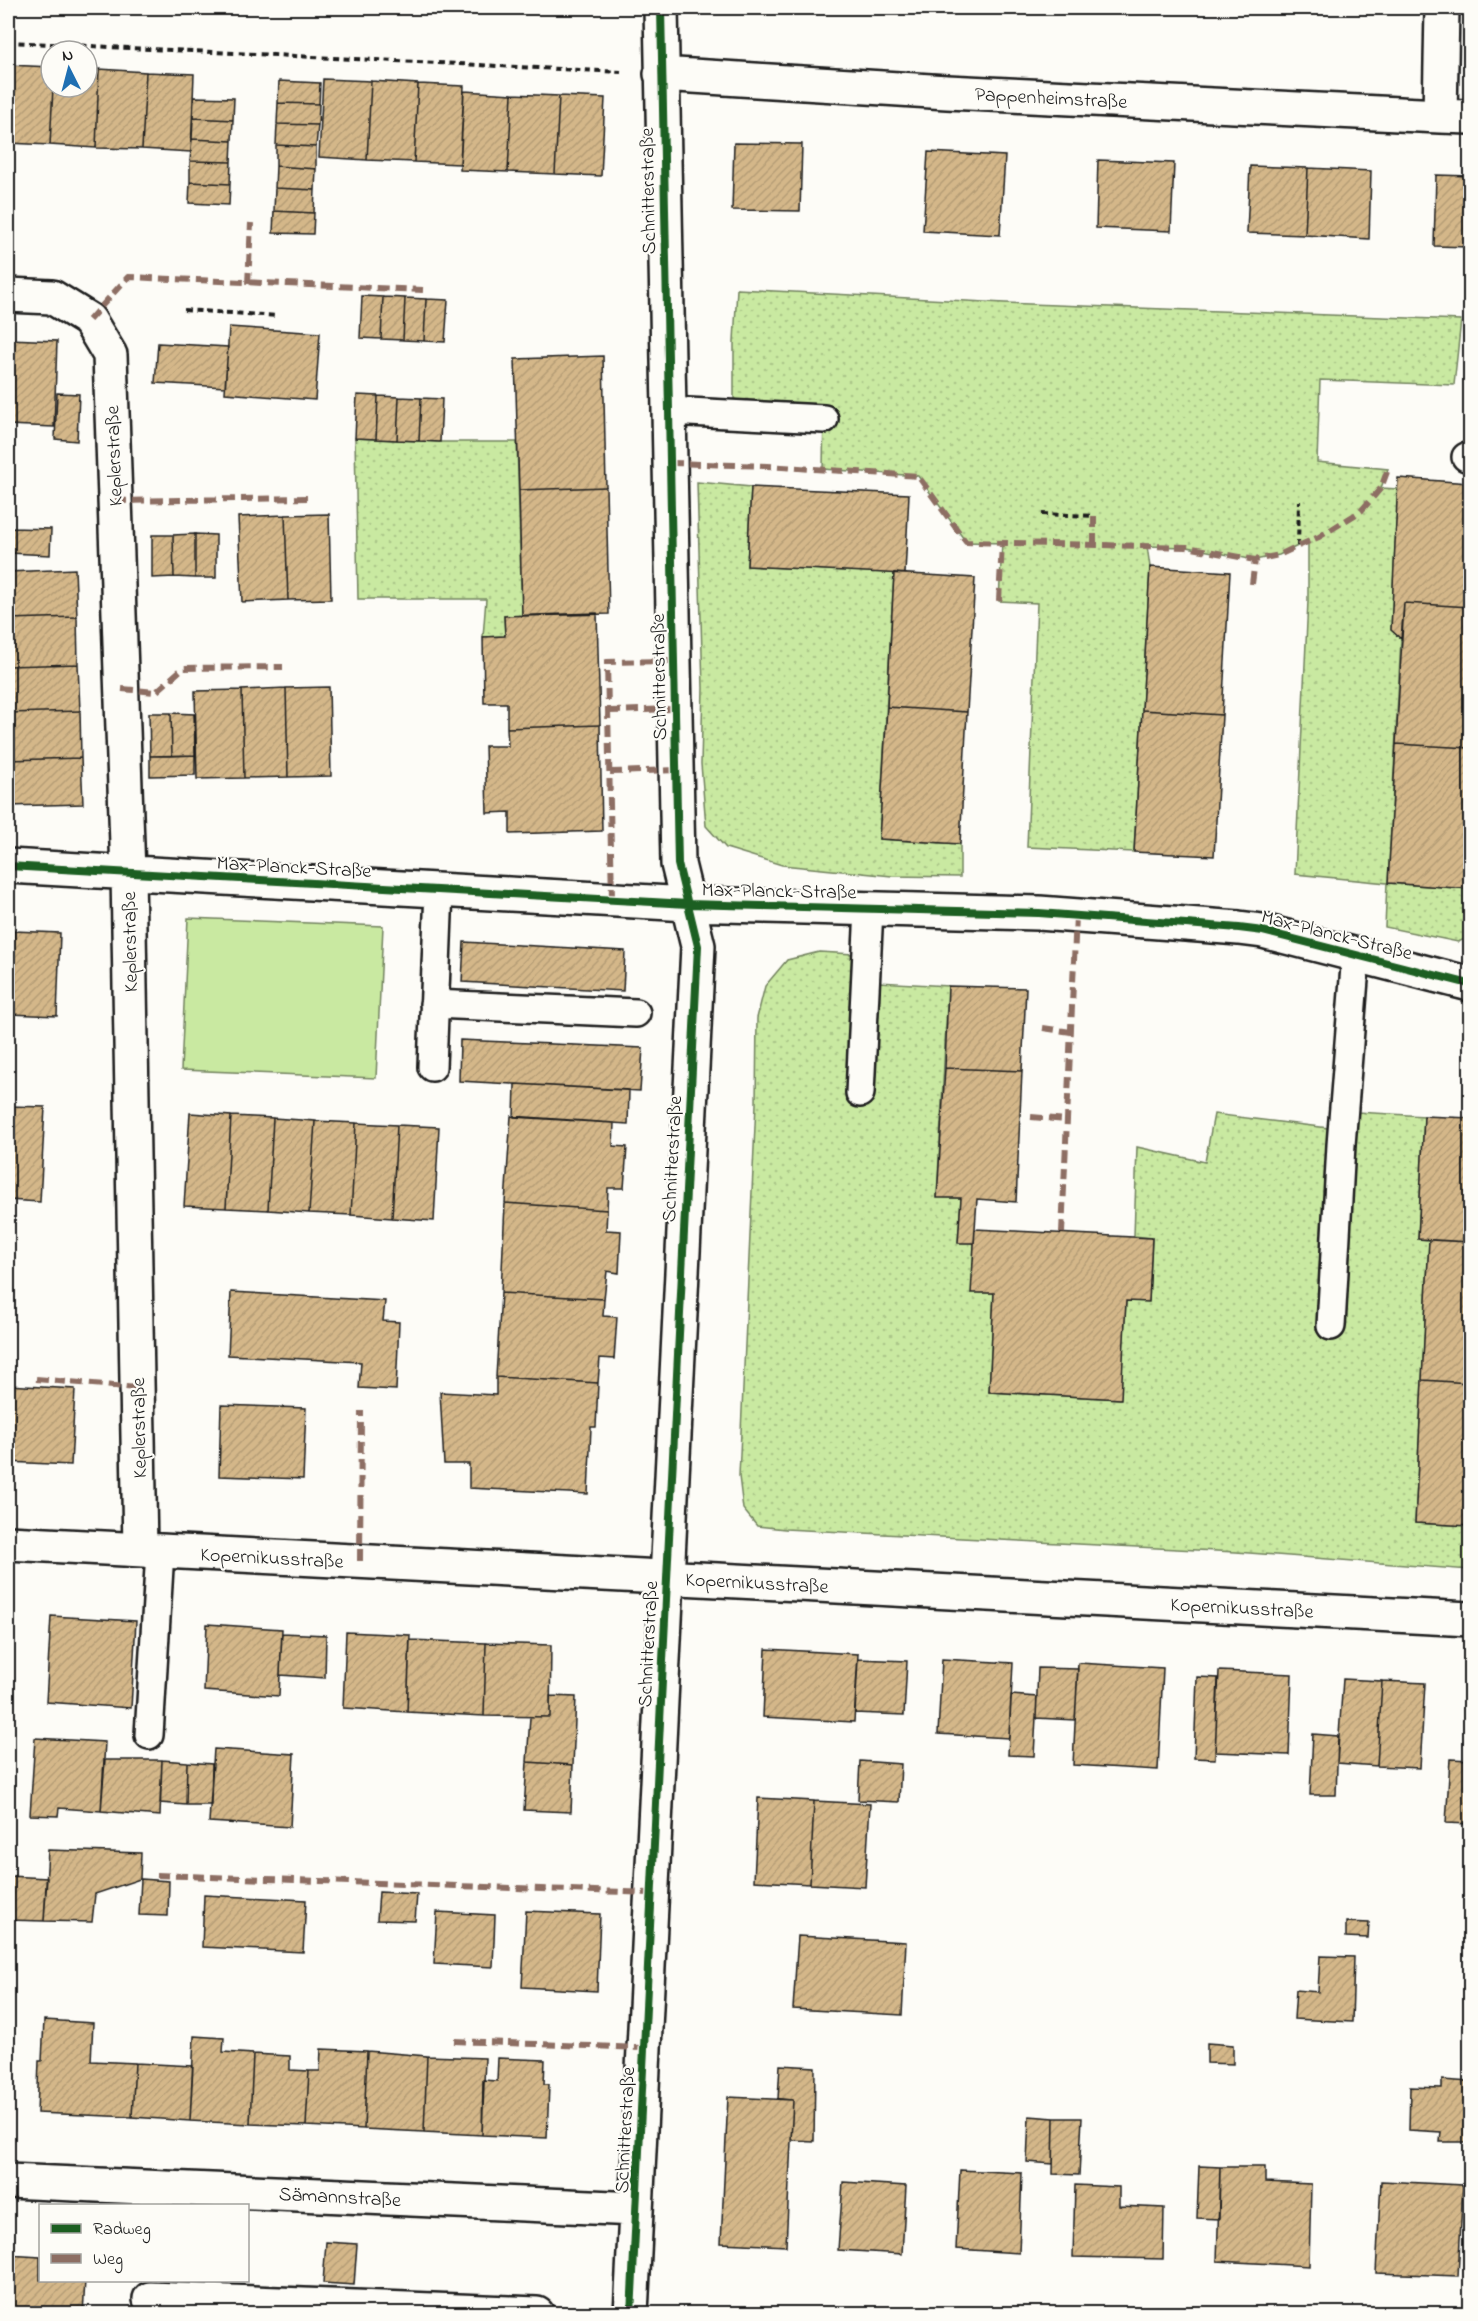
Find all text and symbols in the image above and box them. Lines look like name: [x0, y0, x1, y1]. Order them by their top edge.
north arrow: [39, 39, 99, 99]
text: N: [61, 44, 74, 69]
street label: Pappenheimstraße: [974, 81, 1128, 118]
street label: Schnitterstraße: [634, 127, 665, 255]
street label: Keplerstraße: [99, 405, 132, 507]
street label: Schnitterstraße: [645, 613, 676, 741]
street label: Max-Planck-Straße: [216, 850, 372, 887]
street label: Max-Planck-Straße: [701, 877, 857, 908]
street label: Keplerstraße: [116, 891, 147, 993]
street label: Max-Planck-Straße: [1258, 904, 1415, 969]
street label: Schnitterstraße: [656, 1095, 691, 1223]
street label: Keplerstraße: [125, 1377, 156, 1479]
street label: Kopernikusstraße: [200, 1541, 344, 1578]
street label: Kopernikusstraße: [685, 1566, 829, 1603]
street label: Schnitterstraße: [632, 1580, 667, 1708]
street label: Kopernikusstraße: [1170, 1591, 1314, 1628]
street label: Schnitterstraße: [609, 2066, 644, 2194]
street label: Sämannstraße: [278, 2181, 402, 2216]
legend: [39, 2204, 249, 2282]
text: Radweg: [93, 2217, 151, 2244]
text: Weg: [93, 2247, 123, 2274]

